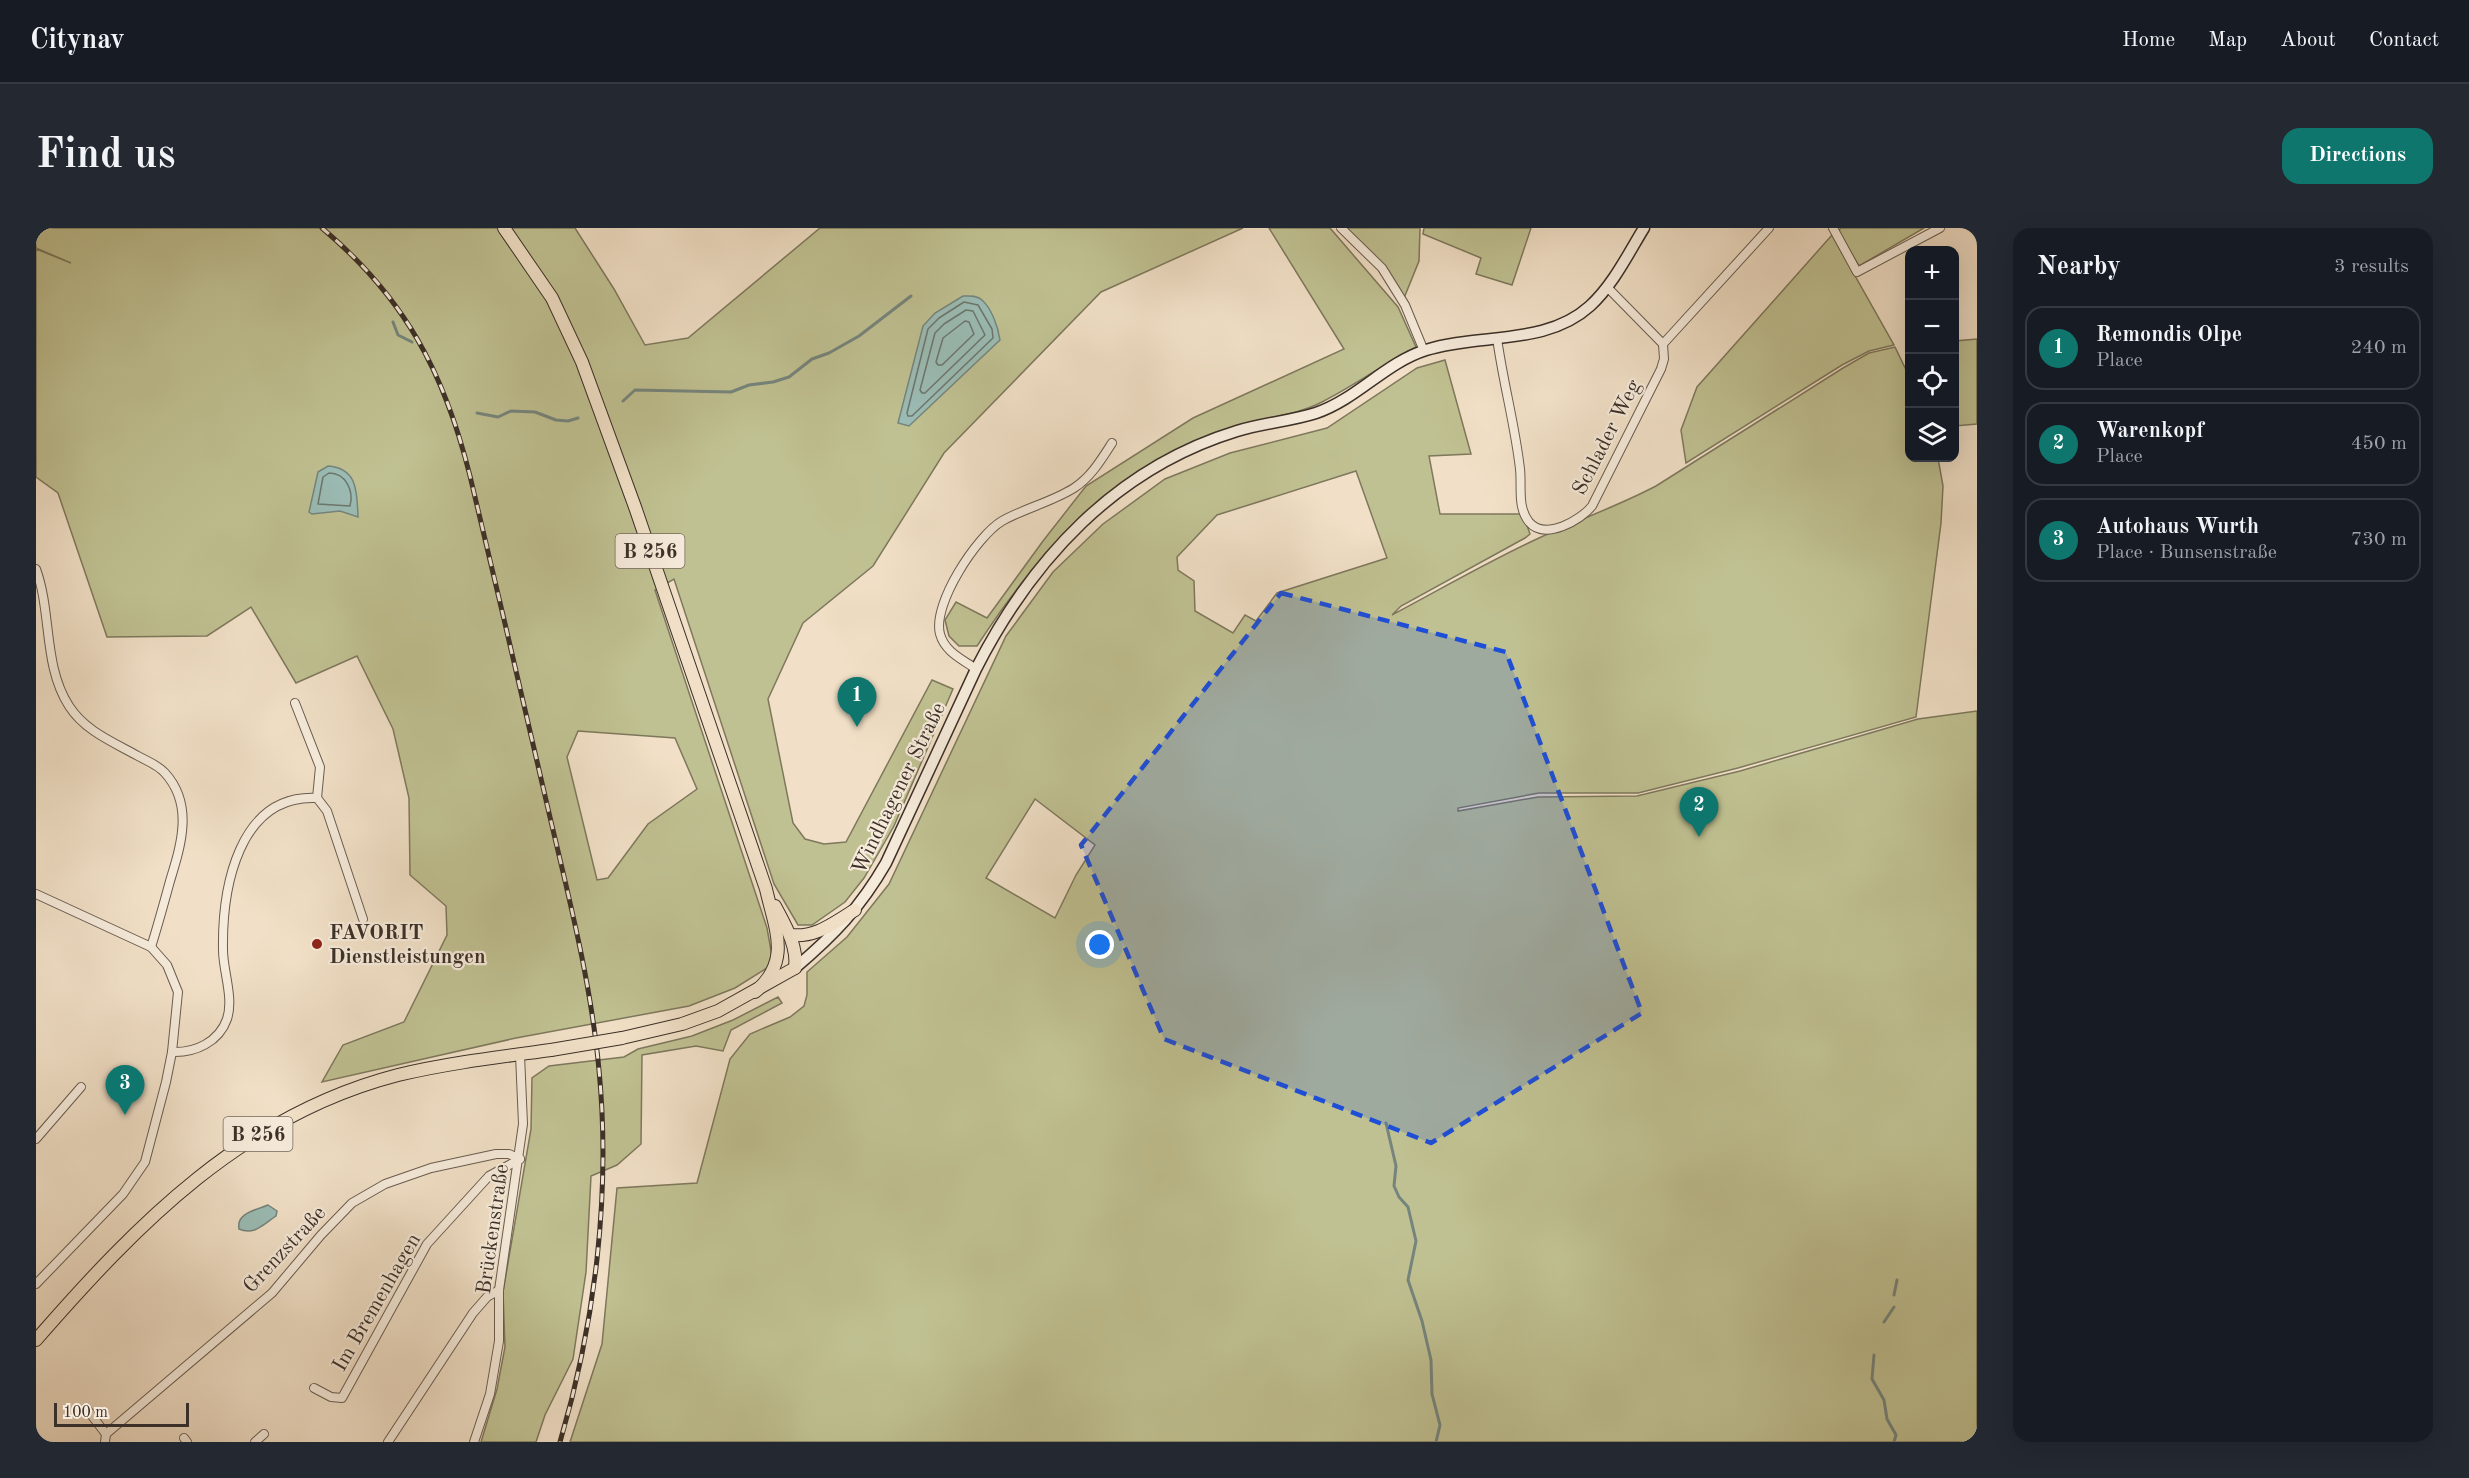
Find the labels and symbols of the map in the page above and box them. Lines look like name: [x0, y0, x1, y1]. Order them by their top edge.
street label: Schlader Weg: [1569, 376, 1646, 499]
road number: B 256: [616, 534, 684, 568]
pin: 1: [838, 678, 876, 727]
street label: Windhagener Straße: [849, 700, 950, 878]
pin: 2: [1680, 788, 1718, 837]
place label: FAVORIT Dienstleistungen: [329, 923, 486, 968]
your location: [1085, 930, 1114, 959]
marker: FAVORIT Dienstleistungen: [310, 937, 324, 951]
pin: 3: [106, 1066, 145, 1115]
road number: B 256: [224, 1117, 292, 1151]
street label: Brückenstraße: [474, 1163, 513, 1296]
street label: Grenzstraße: [240, 1203, 330, 1297]
street label: Im Bremenhagen: [329, 1230, 425, 1375]
scale bar: [54, 1400, 189, 1428]

